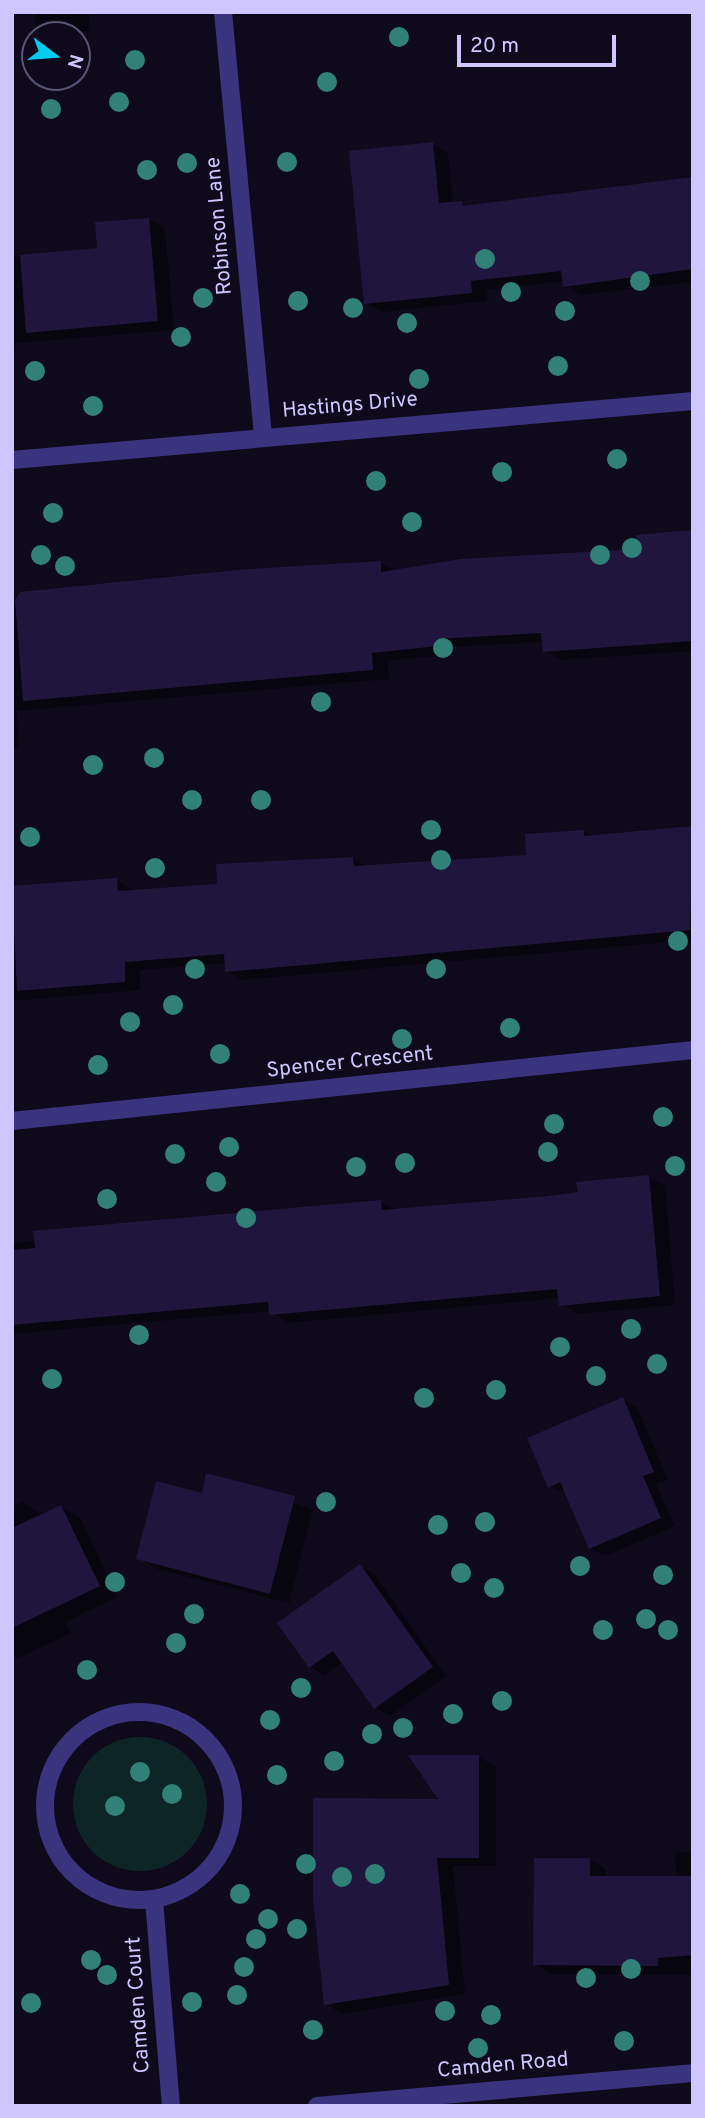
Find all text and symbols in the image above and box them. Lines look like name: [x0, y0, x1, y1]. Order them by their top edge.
north arrow: [21, 21, 91, 91]
scale bar: [460, 21, 619, 65]
text: 20 m: [470, 33, 519, 60]
text: N: [61, 51, 88, 71]
street label: Robinson Lane: [201, 156, 239, 296]
street label: Hastings Drive: [281, 388, 419, 424]
street label: Spencer Crescent: [265, 1042, 435, 1084]
street label: Camden Court: [122, 1936, 156, 2074]
street label: Camden Road: [436, 2048, 570, 2084]

